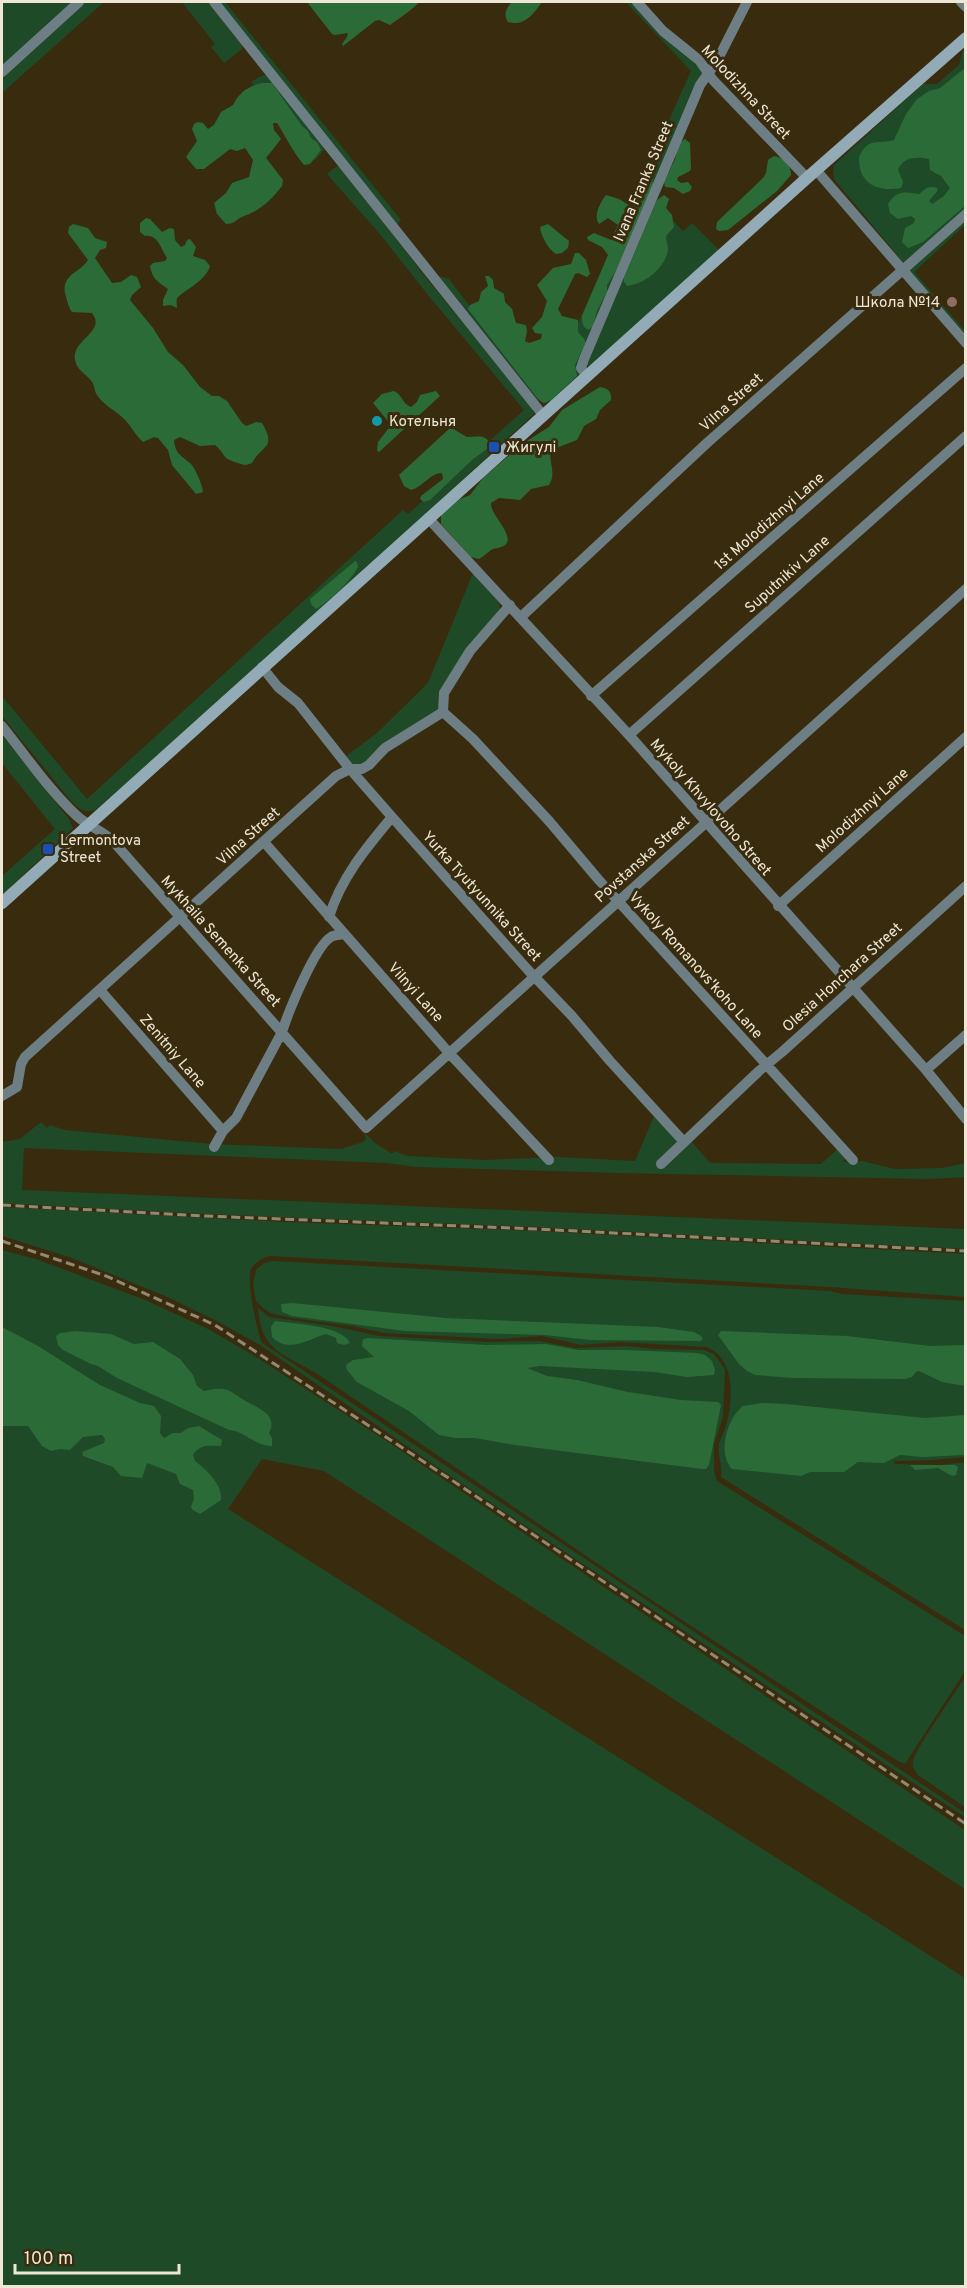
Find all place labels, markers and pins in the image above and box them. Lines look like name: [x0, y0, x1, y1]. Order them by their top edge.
place label: Школа №14: [855, 294, 940, 313]
marker: Школа №14: [945, 295, 959, 309]
place label: Котельня: [389, 413, 456, 432]
marker: Котельня: [370, 414, 384, 428]
place label: Жигулі: [506, 439, 556, 458]
marker: Жигулі: [487, 440, 501, 454]
place label: Lermontova Street: [60, 832, 141, 868]
marker: Lermontova Street: [41, 842, 55, 856]

